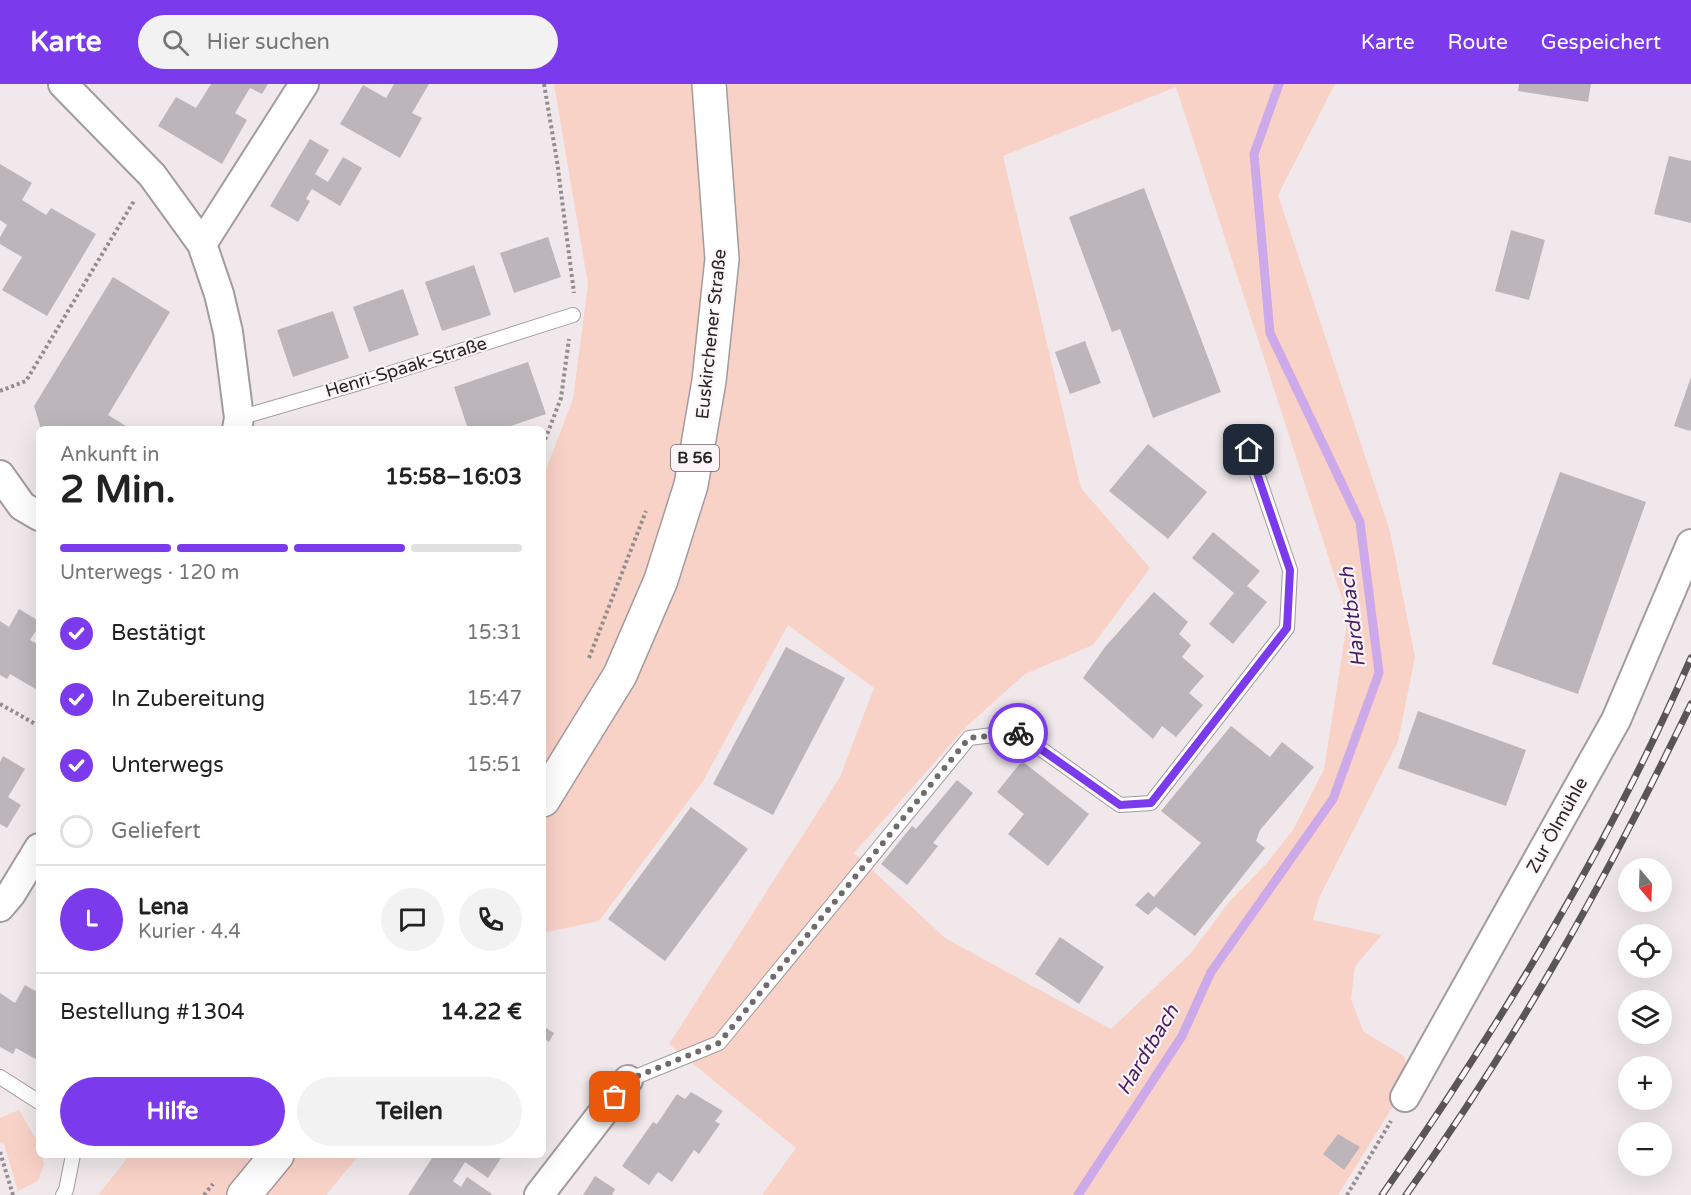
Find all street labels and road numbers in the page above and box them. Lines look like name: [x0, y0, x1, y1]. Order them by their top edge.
street label: Euskirchener Straße: [691, 248, 731, 420]
street label: Henri-Spaak-Straße: [322, 332, 490, 402]
road number: B 56: [671, 445, 719, 471]
street label: Zur Ölmühle: [1522, 773, 1592, 877]

